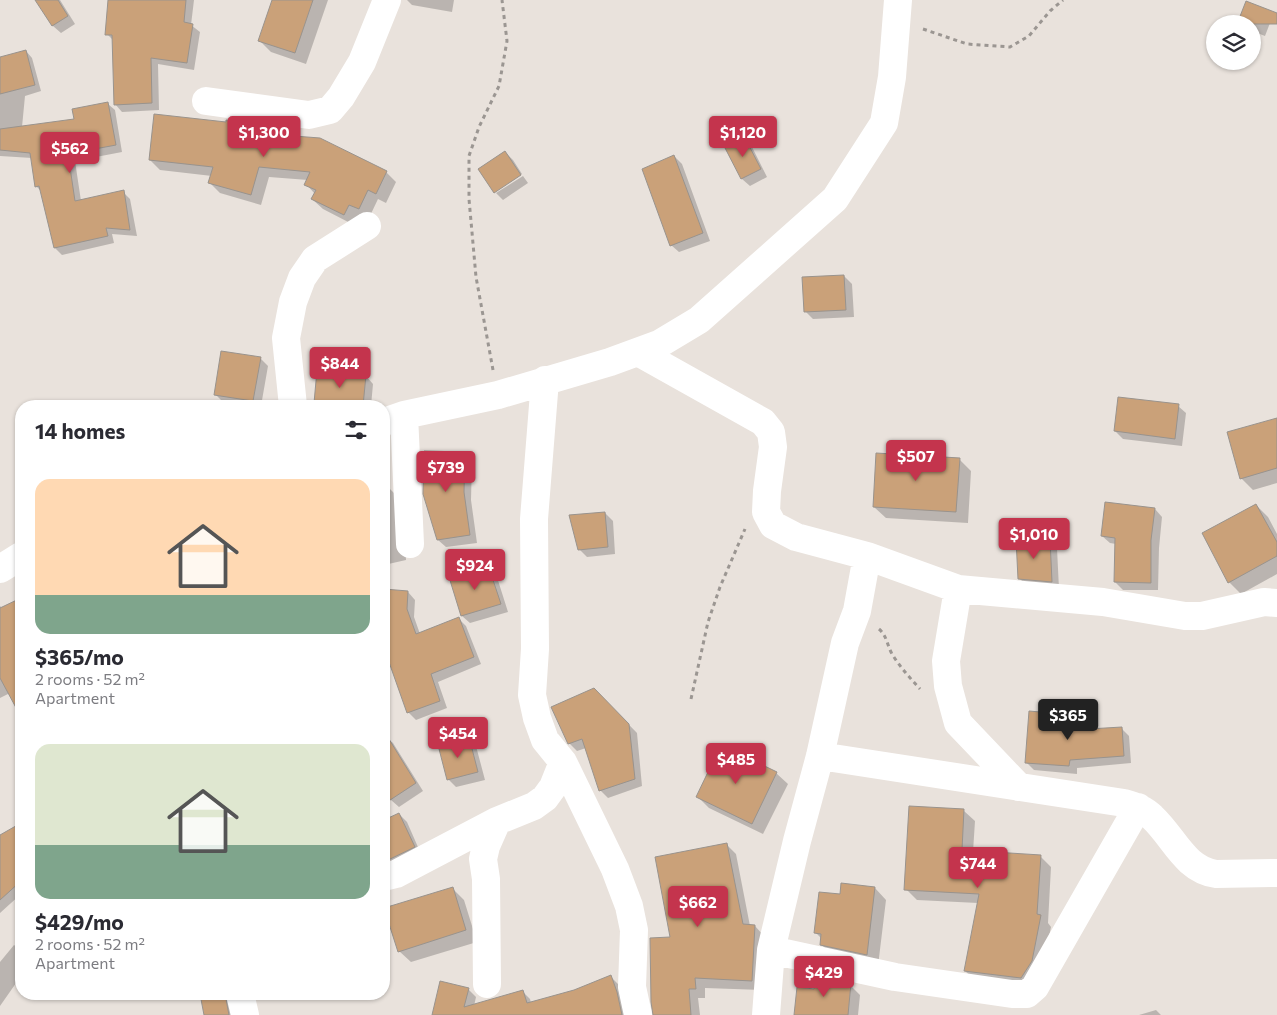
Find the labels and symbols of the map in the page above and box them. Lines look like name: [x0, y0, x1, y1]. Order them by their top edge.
pin: $1,300: [223, 116, 305, 158]
pin: $1,120: [702, 116, 784, 158]
pin: $562: [40, 132, 100, 174]
pin: $844: [310, 346, 370, 389]
pin: $507: [886, 440, 946, 482]
pin: $739: [416, 450, 476, 493]
pin: $1,010: [993, 518, 1075, 560]
pin: $924: [445, 548, 505, 591]
pin: $365: [1038, 698, 1098, 741]
pin: $454: [428, 716, 488, 759]
pin: $485: [706, 742, 766, 785]
pin: $744: [948, 846, 1008, 889]
pin: $662: [668, 886, 728, 928]
pin: $429: [794, 956, 854, 998]

